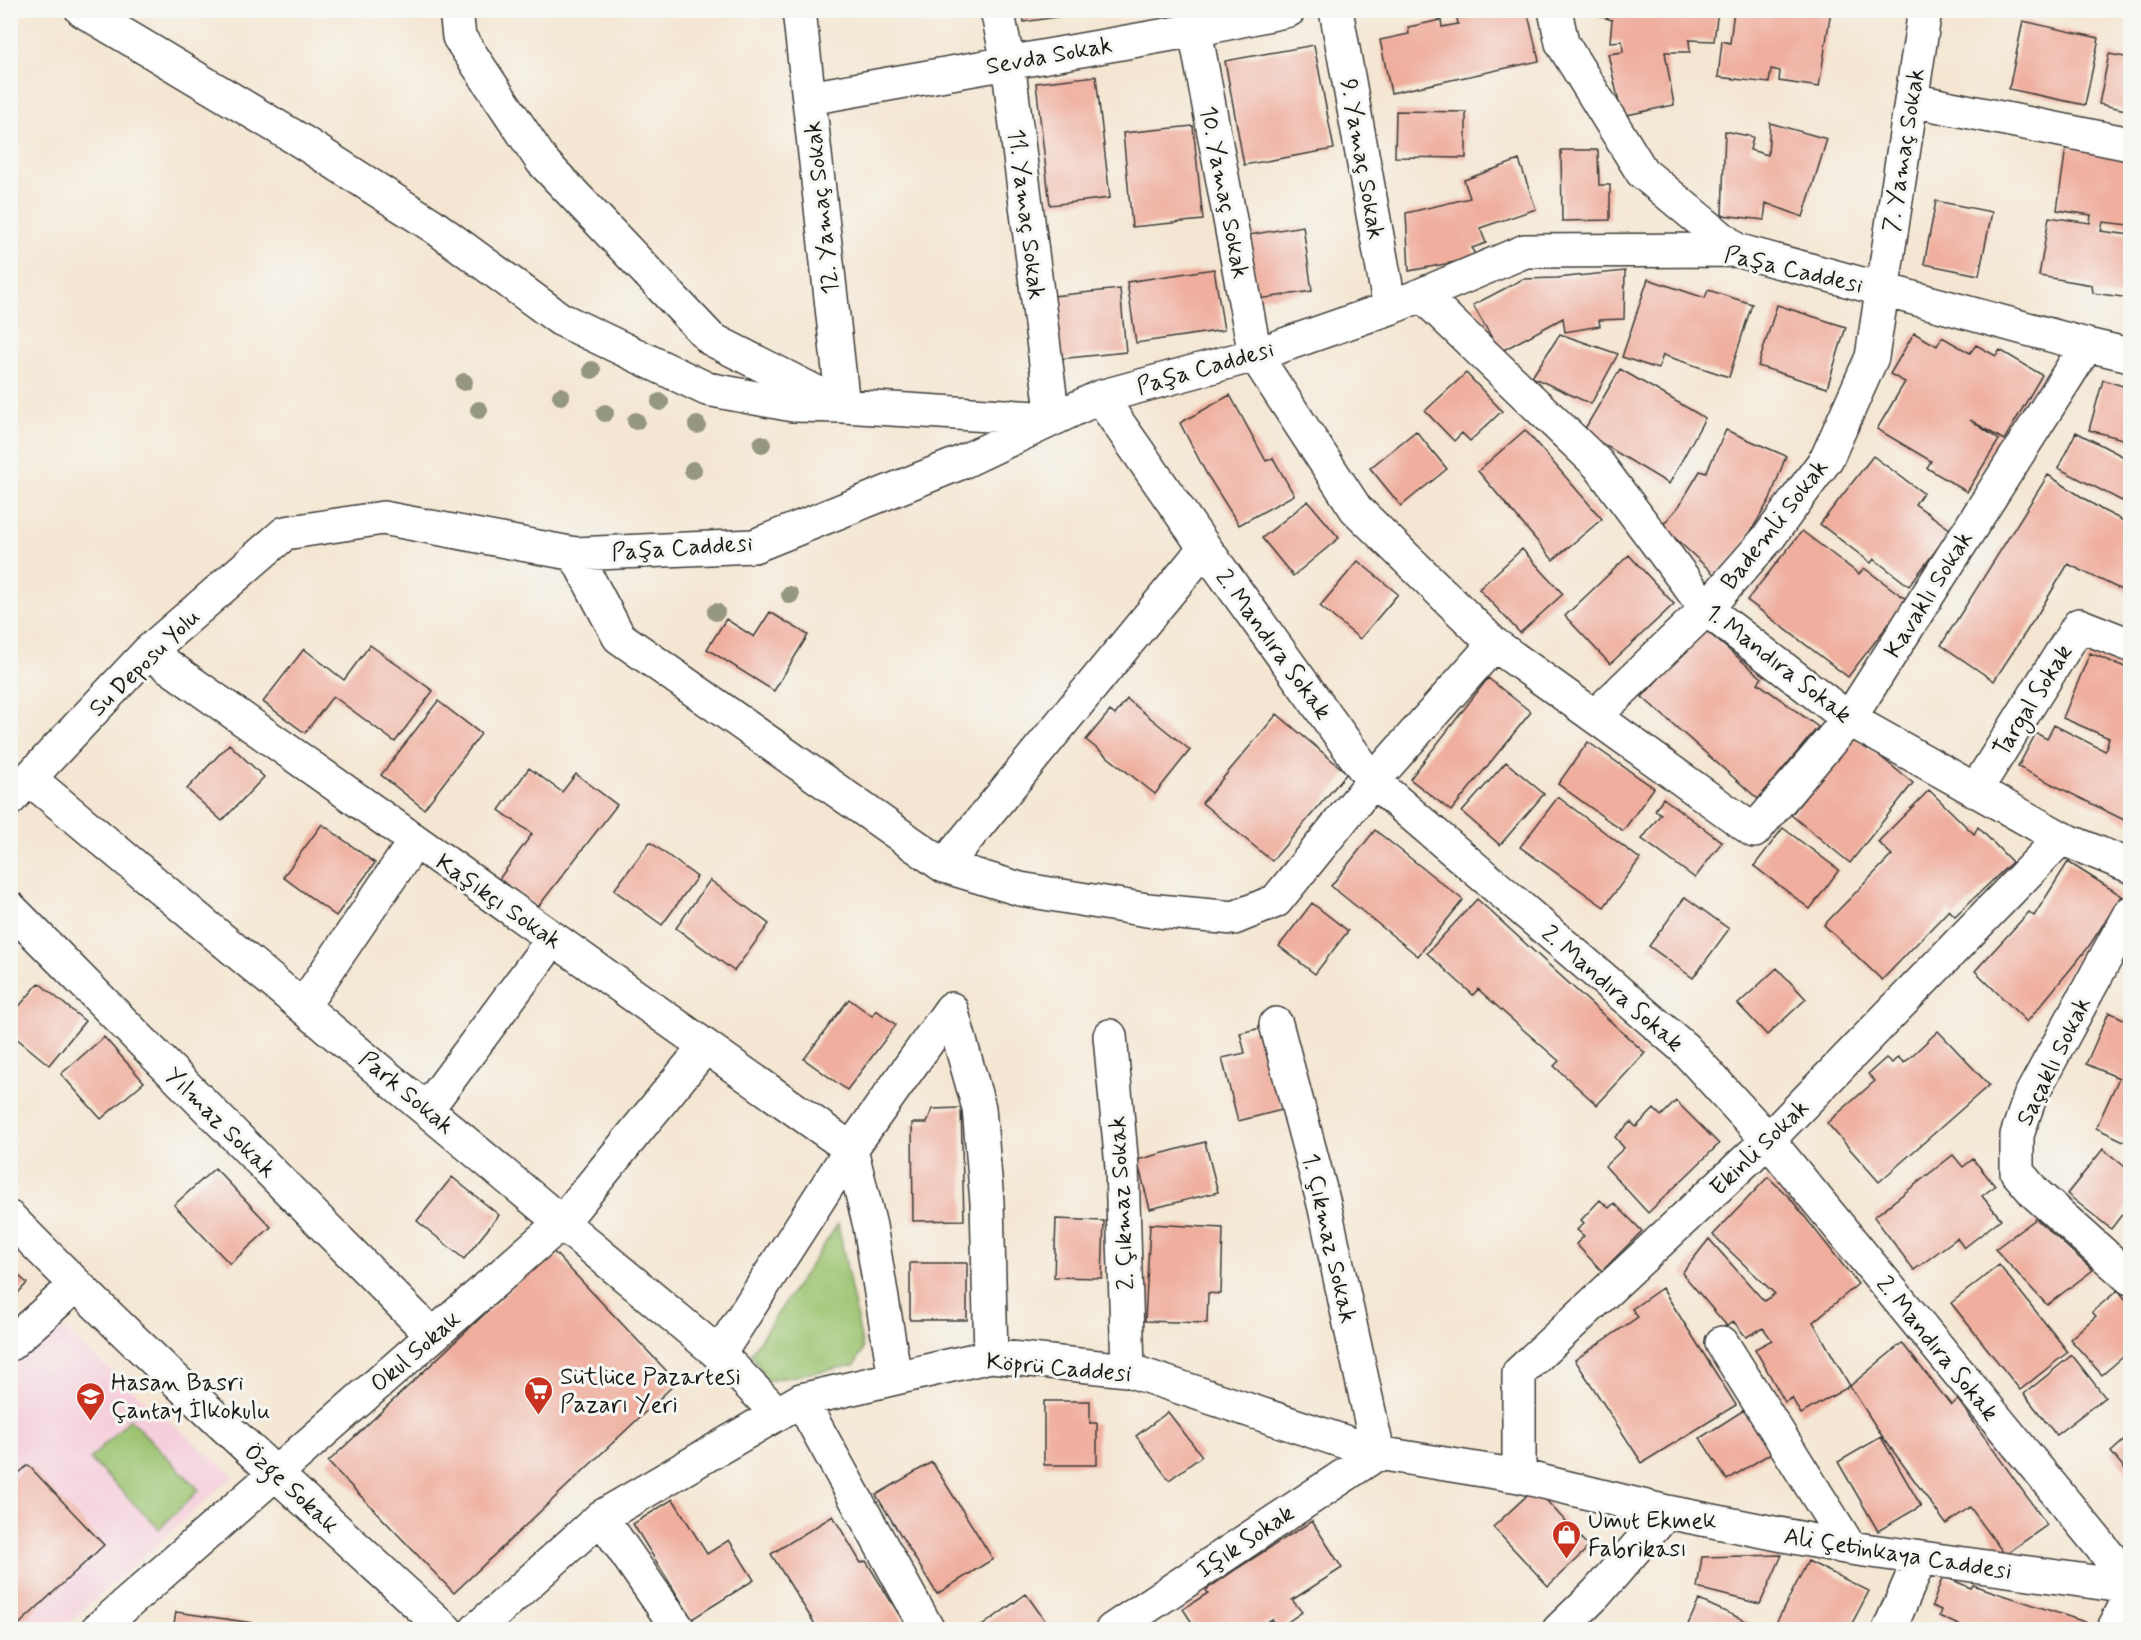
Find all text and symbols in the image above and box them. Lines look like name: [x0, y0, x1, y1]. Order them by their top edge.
street label: Sevda Sokak: [984, 30, 1115, 83]
street label: 7. Yamaç Sokak: [1876, 66, 1933, 234]
street label: 9. Yamaç Sokak: [1332, 76, 1391, 242]
street label: 10. Yamaç Sokak: [1192, 103, 1255, 281]
street label: 12. Yamaç Sokak: [798, 119, 847, 296]
street label: 11. Yamaç Sokak: [1000, 127, 1051, 302]
street label: Paşa Caddesi: [1721, 239, 1866, 301]
street label: Paşa Caddesi: [1133, 334, 1278, 403]
street label: Bademli Sokak: [1714, 453, 1836, 597]
street label: Kavaklı Sokak: [1878, 525, 1981, 664]
street label: Paşa Caddesi: [611, 528, 754, 569]
street label: 2. Mandıra Sokak: [1208, 564, 1338, 726]
street label: 1. Mandıra Sokak: [1699, 597, 1858, 731]
street label: Su Deposu Yolu: [83, 602, 207, 724]
street label: Targal Sokak: [1987, 639, 2082, 764]
street label: Kaşıkçı Sokak: [429, 847, 567, 957]
street label: 2. Mandıra Sokak: [1534, 919, 1690, 1059]
street label: Saçaklı Sokak: [2010, 992, 2099, 1131]
street label: Park Sokak: [352, 1044, 460, 1142]
street label: Yılmaz Sokak: [158, 1061, 282, 1185]
street label: Ekinli Sokak: [1704, 1093, 1816, 1203]
street label: 2. Çıkmaz Sokak: [1102, 1115, 1143, 1291]
street label: 1. Çıkmaz Sokak: [1294, 1150, 1363, 1326]
street label: 2. Mandıra Sokak: [1869, 1270, 2005, 1428]
street label: Okul Sokak: [364, 1304, 468, 1400]
street label: Köprü Caddesi: [985, 1347, 1133, 1390]
place label: Sütlüce Pazartesi Pazarı Yeri: [560, 1362, 741, 1421]
place label: Hasan Basri Çantay İlkokulu: [111, 1368, 270, 1427]
supermarket icon: Sütlüce Pazartesi Pazarı Yeri: [523, 1374, 555, 1416]
school or university icon: Hasan Basri Çantay İlkokulu: [74, 1380, 106, 1422]
street label: Özge Sokak: [235, 1437, 345, 1543]
street label: Işık Sokak: [1191, 1498, 1301, 1586]
place label: Umut Ekmek Fabrikası: [1588, 1506, 1717, 1565]
shop icon: Umut Ekmek Fabrikası: [1551, 1518, 1583, 1560]
street label: Ali Çetinkaya Caddesi: [1782, 1521, 2014, 1588]

